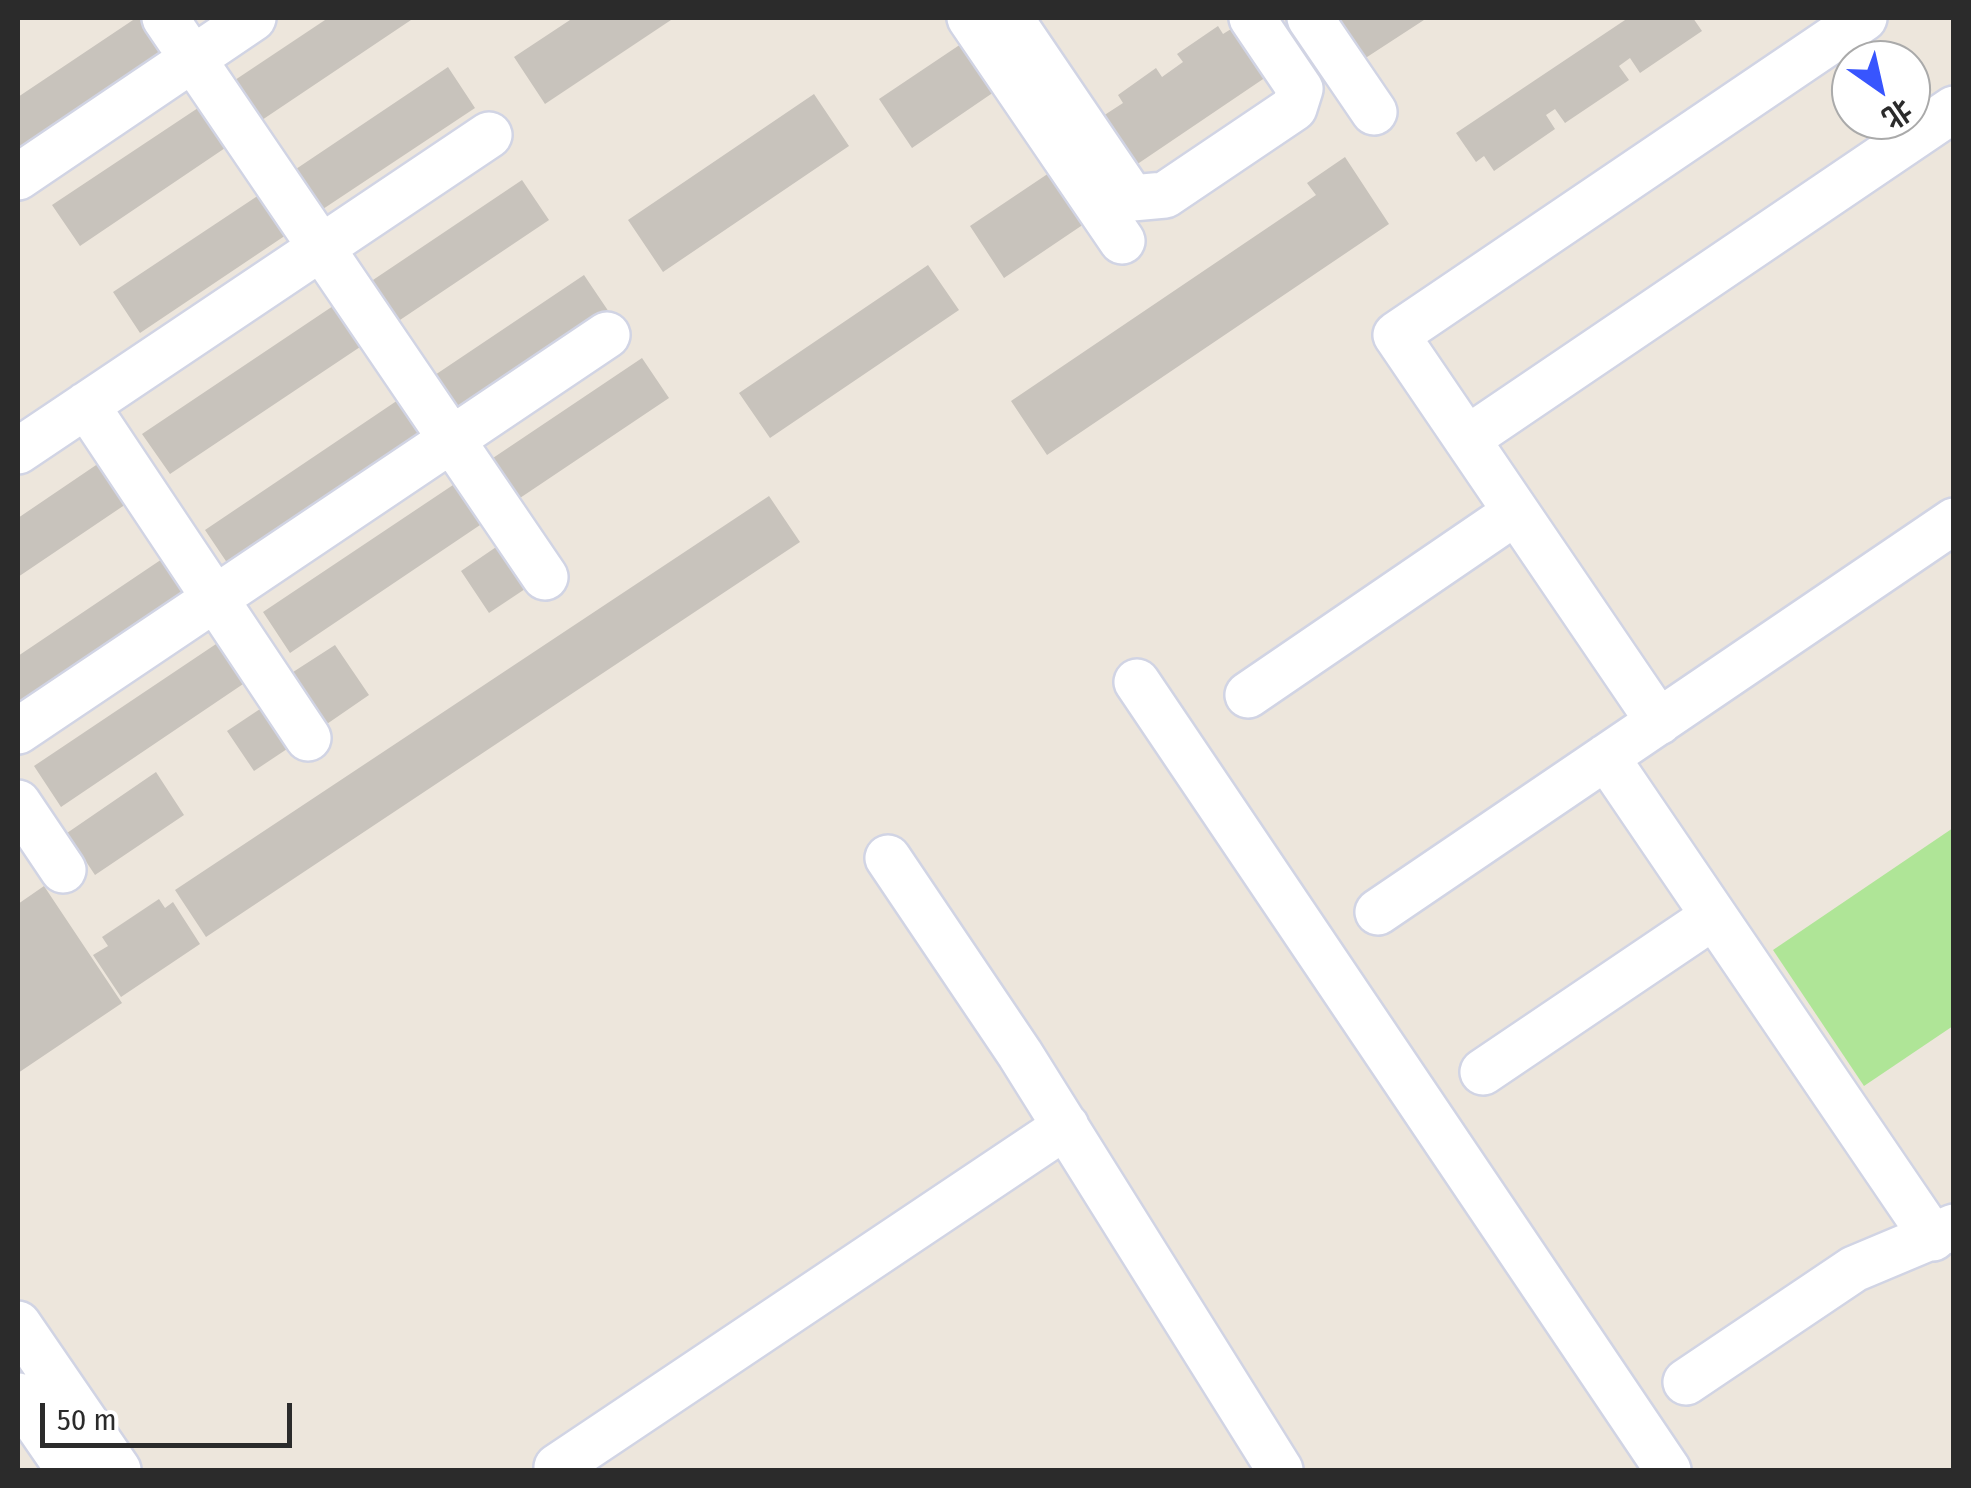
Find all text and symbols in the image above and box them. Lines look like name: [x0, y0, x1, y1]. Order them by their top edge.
north arrow: [1831, 40, 1931, 140]
text: 北: [1876, 92, 1918, 135]
scale bar: [45, 1383, 298, 1445]
text: 50 m: [57, 1402, 117, 1438]

